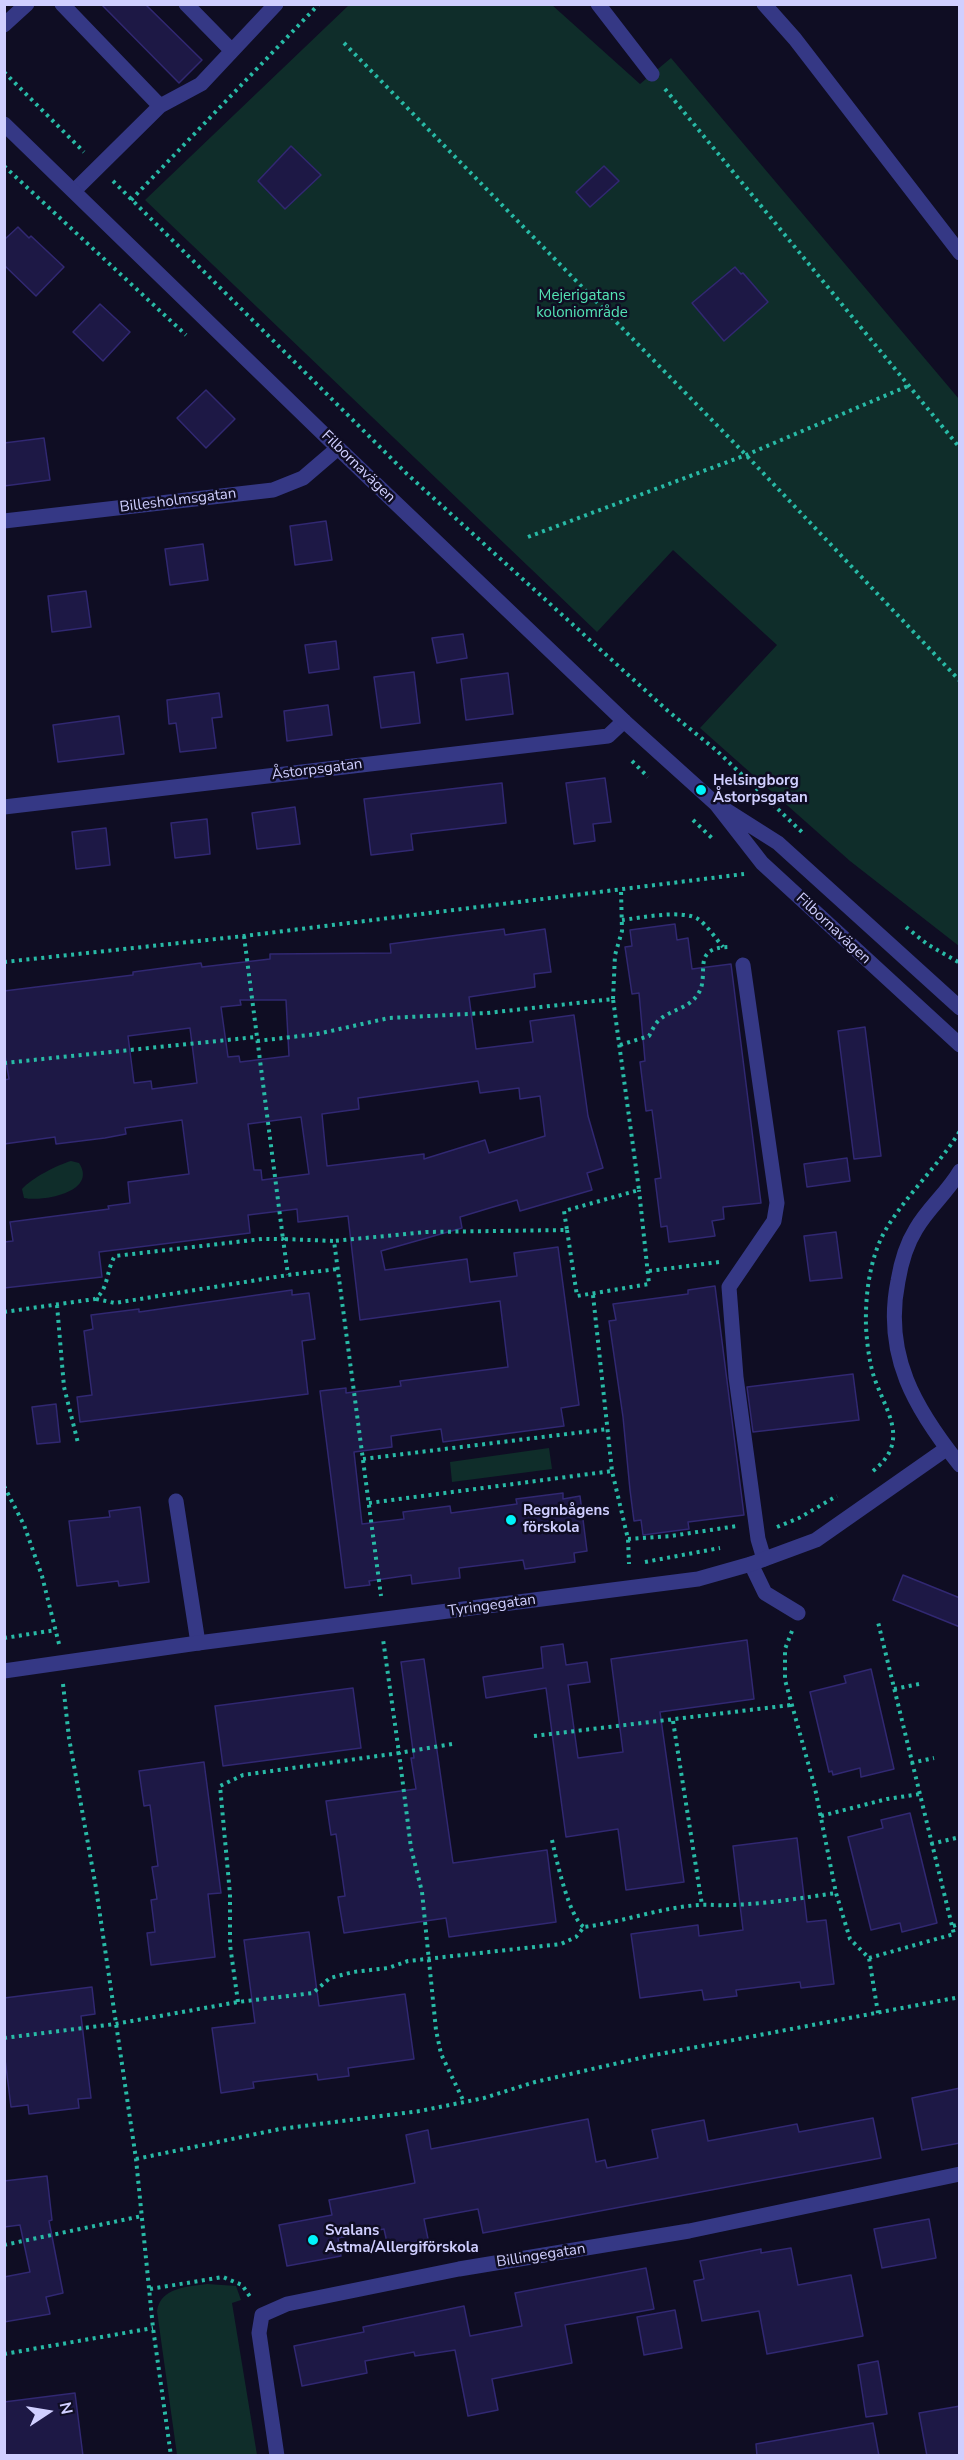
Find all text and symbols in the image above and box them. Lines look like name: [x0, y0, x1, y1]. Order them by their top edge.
park label: Mejerigatans koloniområde: [536, 287, 628, 322]
street label: Filbornavägen: [317, 427, 399, 507]
street label: Billesholmsgatan: [119, 485, 237, 517]
street label: Åstorpsgatan: [271, 756, 363, 784]
place label: Helsingborg Åstorpsgatan: [713, 772, 808, 807]
marker: Helsingborg Åstorpsgatan: [694, 783, 708, 797]
street label: Filbornavägen: [792, 890, 874, 968]
place label: Regnbågens förskola: [523, 1502, 610, 1537]
marker: Regnbågens förskola: [504, 1513, 518, 1527]
street label: Tyringegatan: [447, 1591, 537, 1621]
place label: Svalans Astma/Allergiförskola: [325, 2222, 479, 2257]
marker: Svalans Astma/Allergiförskola: [306, 2233, 320, 2247]
street label: Billingegatan: [495, 2240, 587, 2272]
north arrow: [18, 2382, 78, 2442]
text: N: [54, 2400, 78, 2416]

